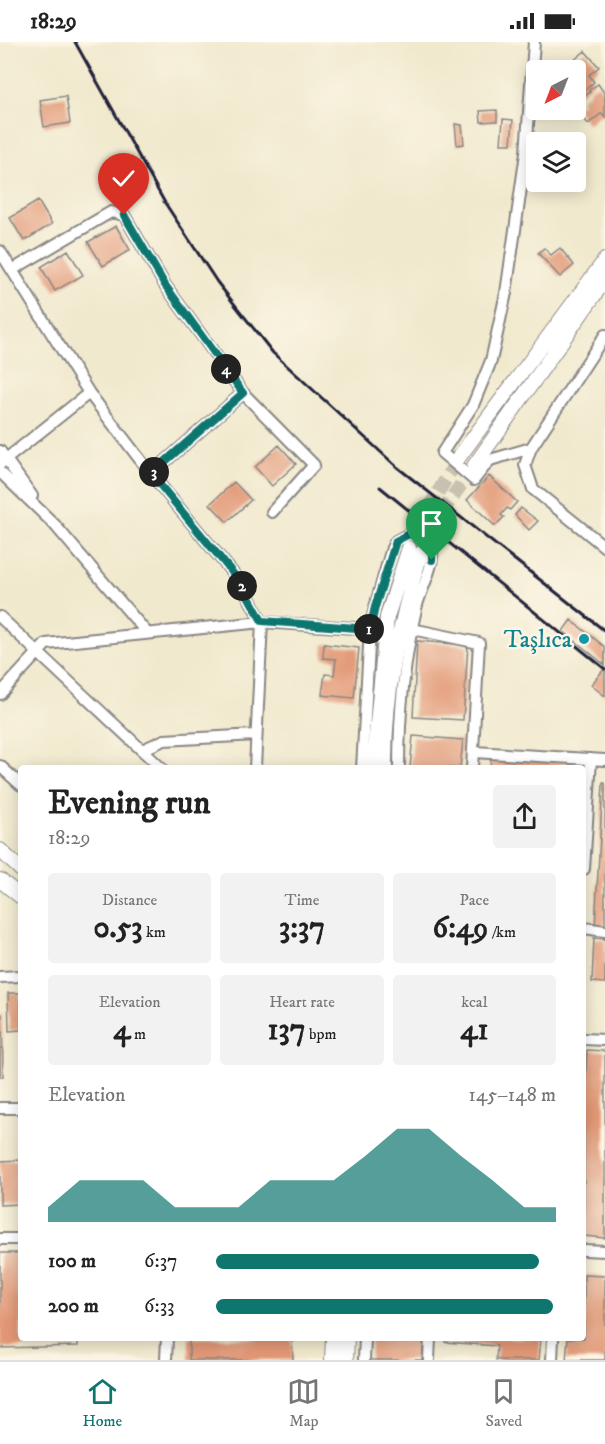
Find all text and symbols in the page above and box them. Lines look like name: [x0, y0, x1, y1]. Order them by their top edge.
text: 18:29: [30, 8, 77, 35]
north arrow: [526, 60, 586, 120]
map controls: [526, 60, 586, 192]
button: layers: [526, 132, 586, 192]
pin: [98, 153, 149, 215]
icon: check: [107, 162, 140, 195]
pin: 4: [211, 354, 241, 384]
text: 4: [221, 359, 231, 379]
pin: 3: [139, 457, 169, 487]
text: 3: [151, 462, 157, 482]
pin: [406, 498, 457, 560]
icon: arrive: [415, 507, 448, 540]
pin: 2: [227, 571, 257, 601]
text: 2: [238, 576, 246, 596]
pin: 1: [354, 614, 384, 644]
text: 1: [366, 619, 372, 639]
place label: Taşlıca: [504, 625, 573, 655]
marker: Taşlıca: [577, 632, 591, 646]
text: Evening run: [48, 783, 210, 824]
button: share: [493, 785, 556, 848]
text: 18:29: [48, 826, 90, 851]
text: Distance: [102, 890, 157, 910]
text: Time: [285, 890, 319, 910]
text: Pace: [460, 890, 489, 910]
text: 0.53: [93, 910, 142, 947]
text: 3:37: [279, 910, 325, 947]
text: 6:49: [433, 910, 488, 947]
text: km: [142, 922, 166, 942]
text: /km: [488, 922, 516, 942]
text: Elevation: [99, 992, 161, 1012]
text: Heart rate: [269, 992, 335, 1012]
text: kcal: [461, 992, 487, 1012]
text: 4: [113, 1012, 131, 1049]
text: 137: [267, 1012, 306, 1049]
text: 41: [460, 1012, 488, 1049]
text: m: [131, 1024, 146, 1044]
text: bpm: [306, 1024, 336, 1044]
text: Elevation: [48, 1083, 125, 1108]
text: 145–148 m: [469, 1083, 556, 1108]
text: 100 m: [48, 1249, 96, 1274]
text: 6:37: [144, 1249, 178, 1274]
text: 200 m: [48, 1294, 99, 1319]
text: 6:33: [144, 1294, 175, 1319]
tab: Home: [83, 1375, 122, 1431]
tab: Map: [287, 1375, 320, 1431]
tab: Saved: [486, 1375, 522, 1431]

